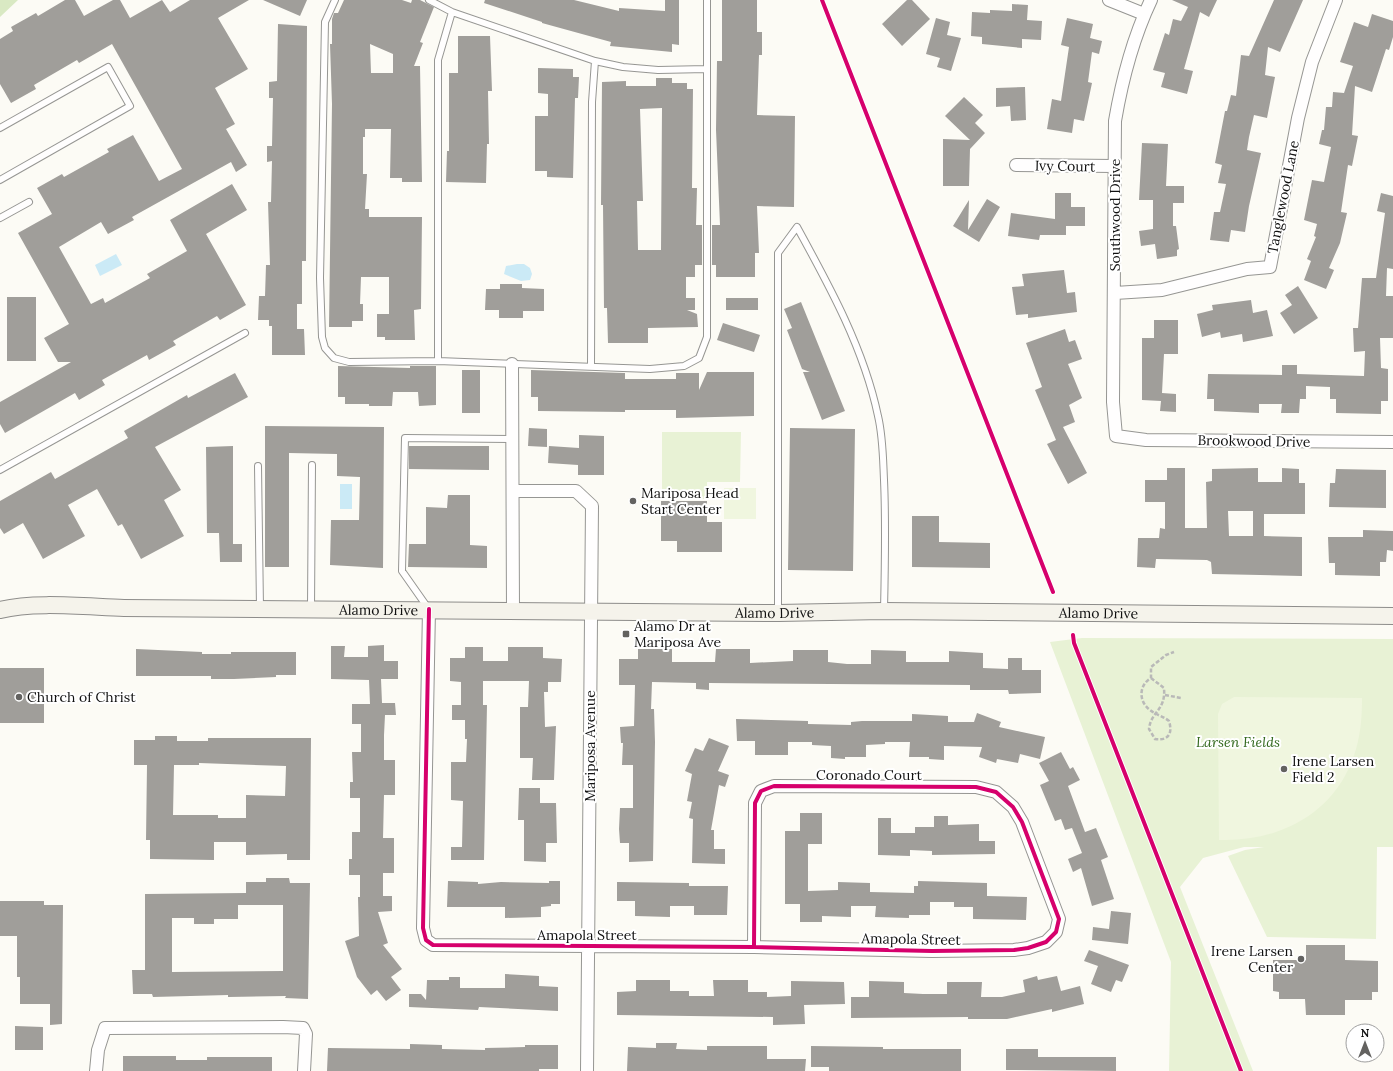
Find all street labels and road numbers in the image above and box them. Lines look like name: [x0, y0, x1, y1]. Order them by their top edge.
street label: Tanglewood Lane: [1263, 138, 1303, 255]
street label: Ivy Court: [1035, 156, 1096, 176]
street label: Southwood Drive: [1106, 158, 1124, 271]
street label: Brookwood Drive: [1197, 431, 1311, 451]
street label: Alamo Drive: [338, 601, 419, 619]
street label: Alamo Drive: [734, 603, 815, 622]
street label: Alamo Drive: [1058, 604, 1139, 623]
street label: Mariposa Avenue: [581, 690, 599, 802]
street label: Coronado Court: [816, 766, 923, 784]
street label: Amapola Street: [536, 926, 637, 944]
street label: Amapola Street: [860, 929, 961, 949]

